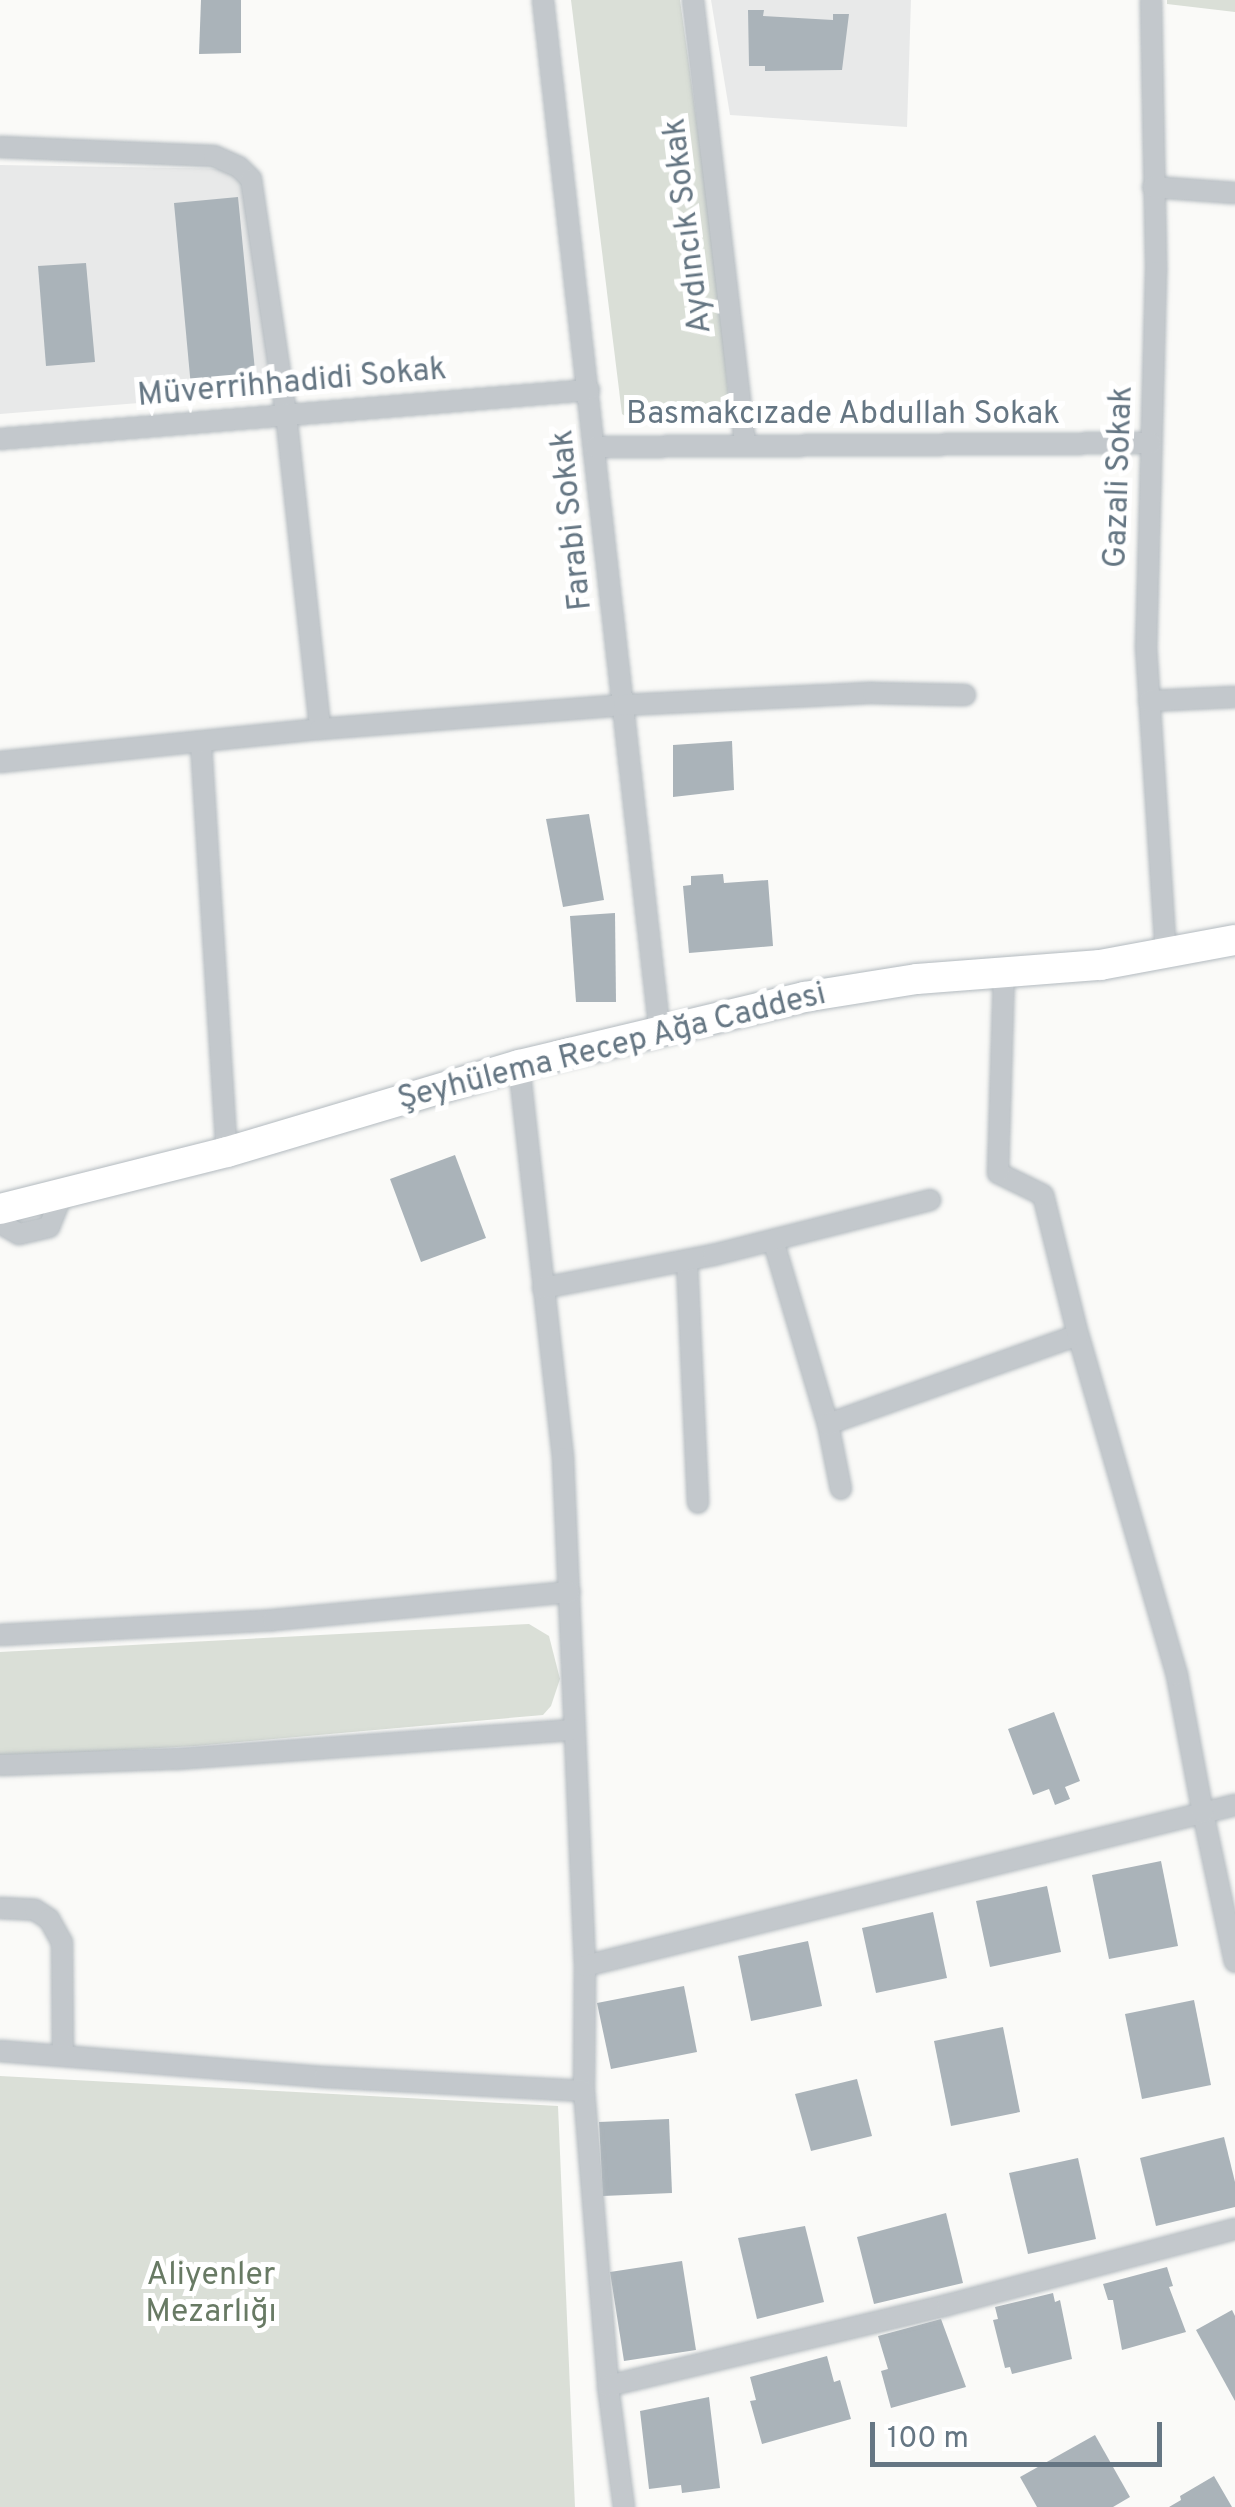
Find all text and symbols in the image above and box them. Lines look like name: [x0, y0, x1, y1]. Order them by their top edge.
street label: Aydıncık Sokak: [657, 116, 721, 336]
street label: Müverrihhadidi Sokak: [136, 351, 448, 417]
street label: Gazali Sokak: [1098, 385, 1142, 569]
street label: Basmakcızade Abdullah Sokak: [625, 396, 1061, 434]
street label: Farabi Sokak: [544, 428, 602, 612]
street label: Şeyhülema Recep Ağa Caddesi: [393, 976, 831, 1120]
park label: Aliyenler Mezarlığı: [145, 2258, 277, 2333]
scale bar: [875, 2402, 1168, 2464]
text: 100 m: [887, 2421, 969, 2458]

